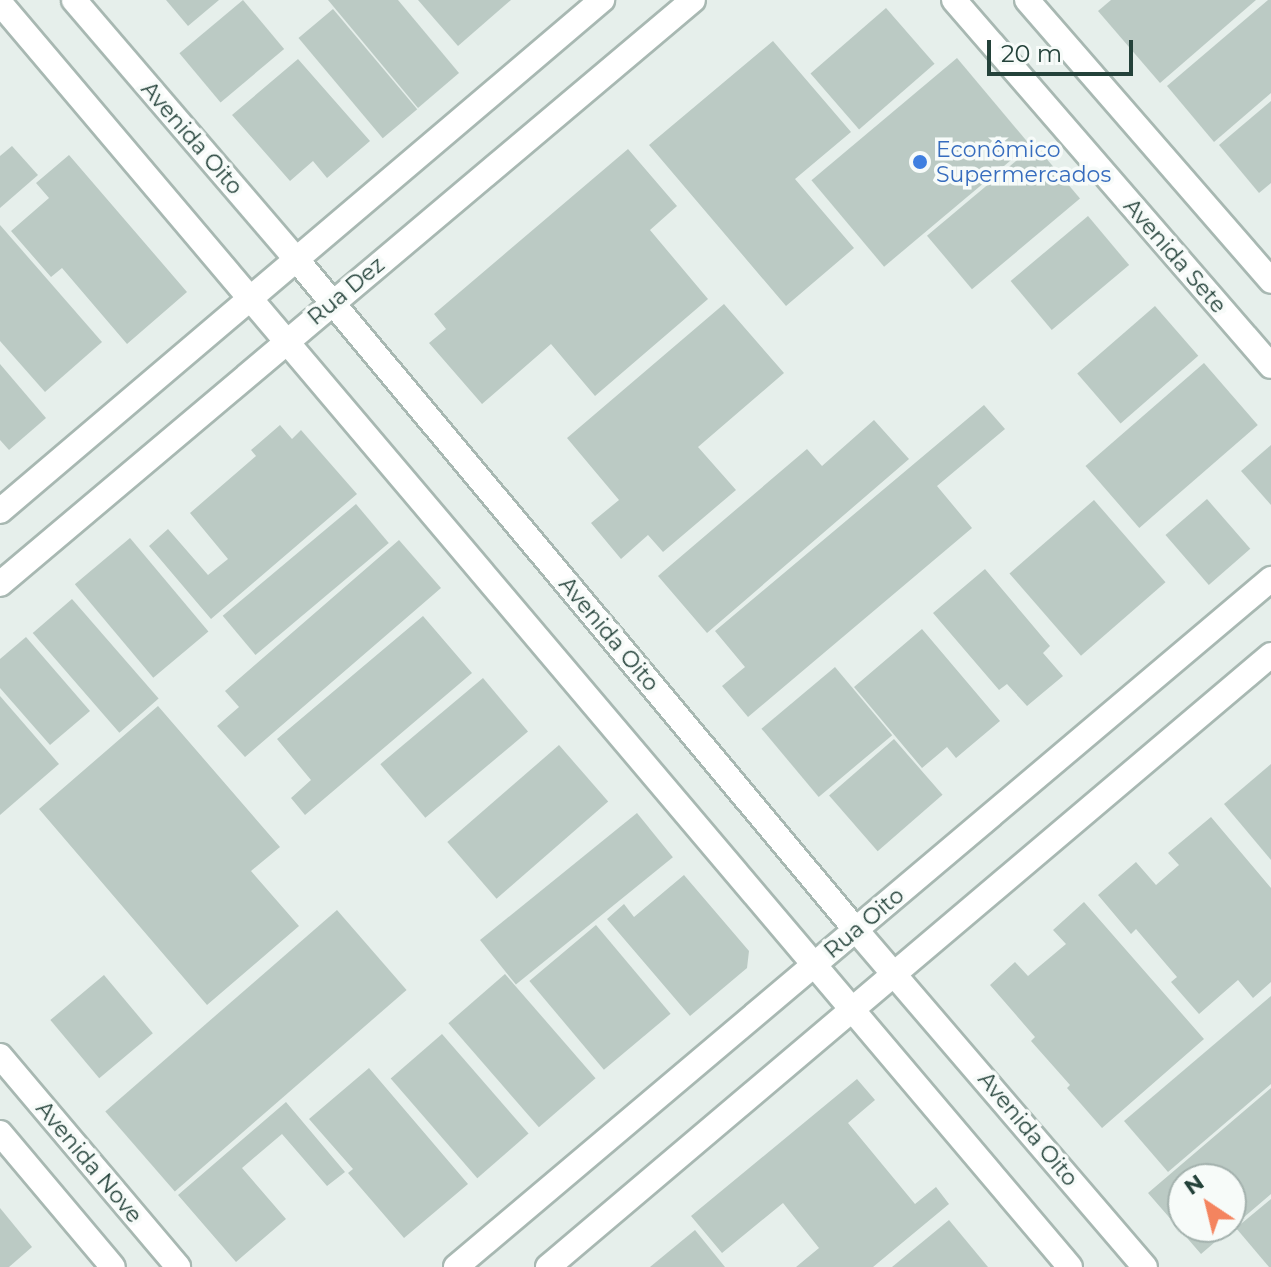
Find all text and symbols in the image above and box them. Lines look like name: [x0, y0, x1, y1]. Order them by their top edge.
scale bar: [991, 24, 1137, 74]
text: 20 m: [1001, 39, 1062, 68]
street label: Avenida Oito: [136, 76, 248, 200]
place label: Econômico Supermercados: [936, 136, 1111, 188]
marker: Econômico Supermercados: [911, 153, 929, 171]
street label: Avenida Sete: [1118, 193, 1232, 319]
street label: Rua Dez: [302, 251, 390, 331]
street label: Avenida Oito: [554, 571, 664, 697]
street label: Rua Oito: [819, 882, 909, 964]
street label: Avenida Oito: [973, 1066, 1083, 1192]
street label: Avenida Nove: [30, 1096, 148, 1228]
north arrow: [1167, 1163, 1247, 1243]
text: N: [1179, 1168, 1209, 1201]

